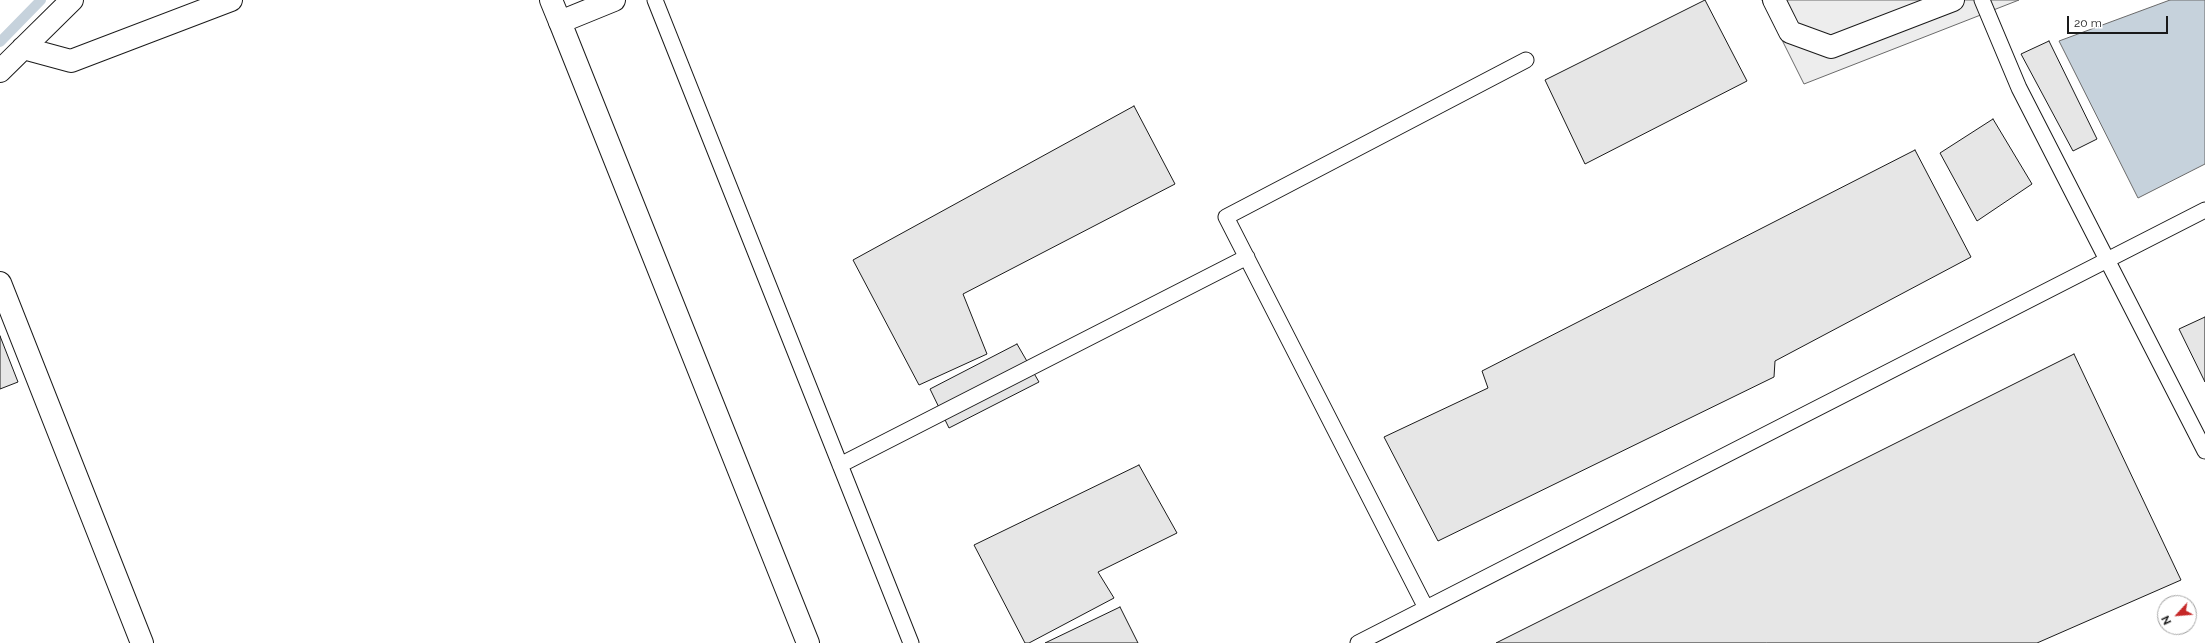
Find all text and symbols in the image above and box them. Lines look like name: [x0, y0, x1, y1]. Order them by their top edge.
scale bar: [2069, 8, 2170, 34]
text: 20 m: [2074, 16, 2102, 30]
north arrow: [2157, 595, 2197, 635]
text: N: [2159, 613, 2174, 627]

